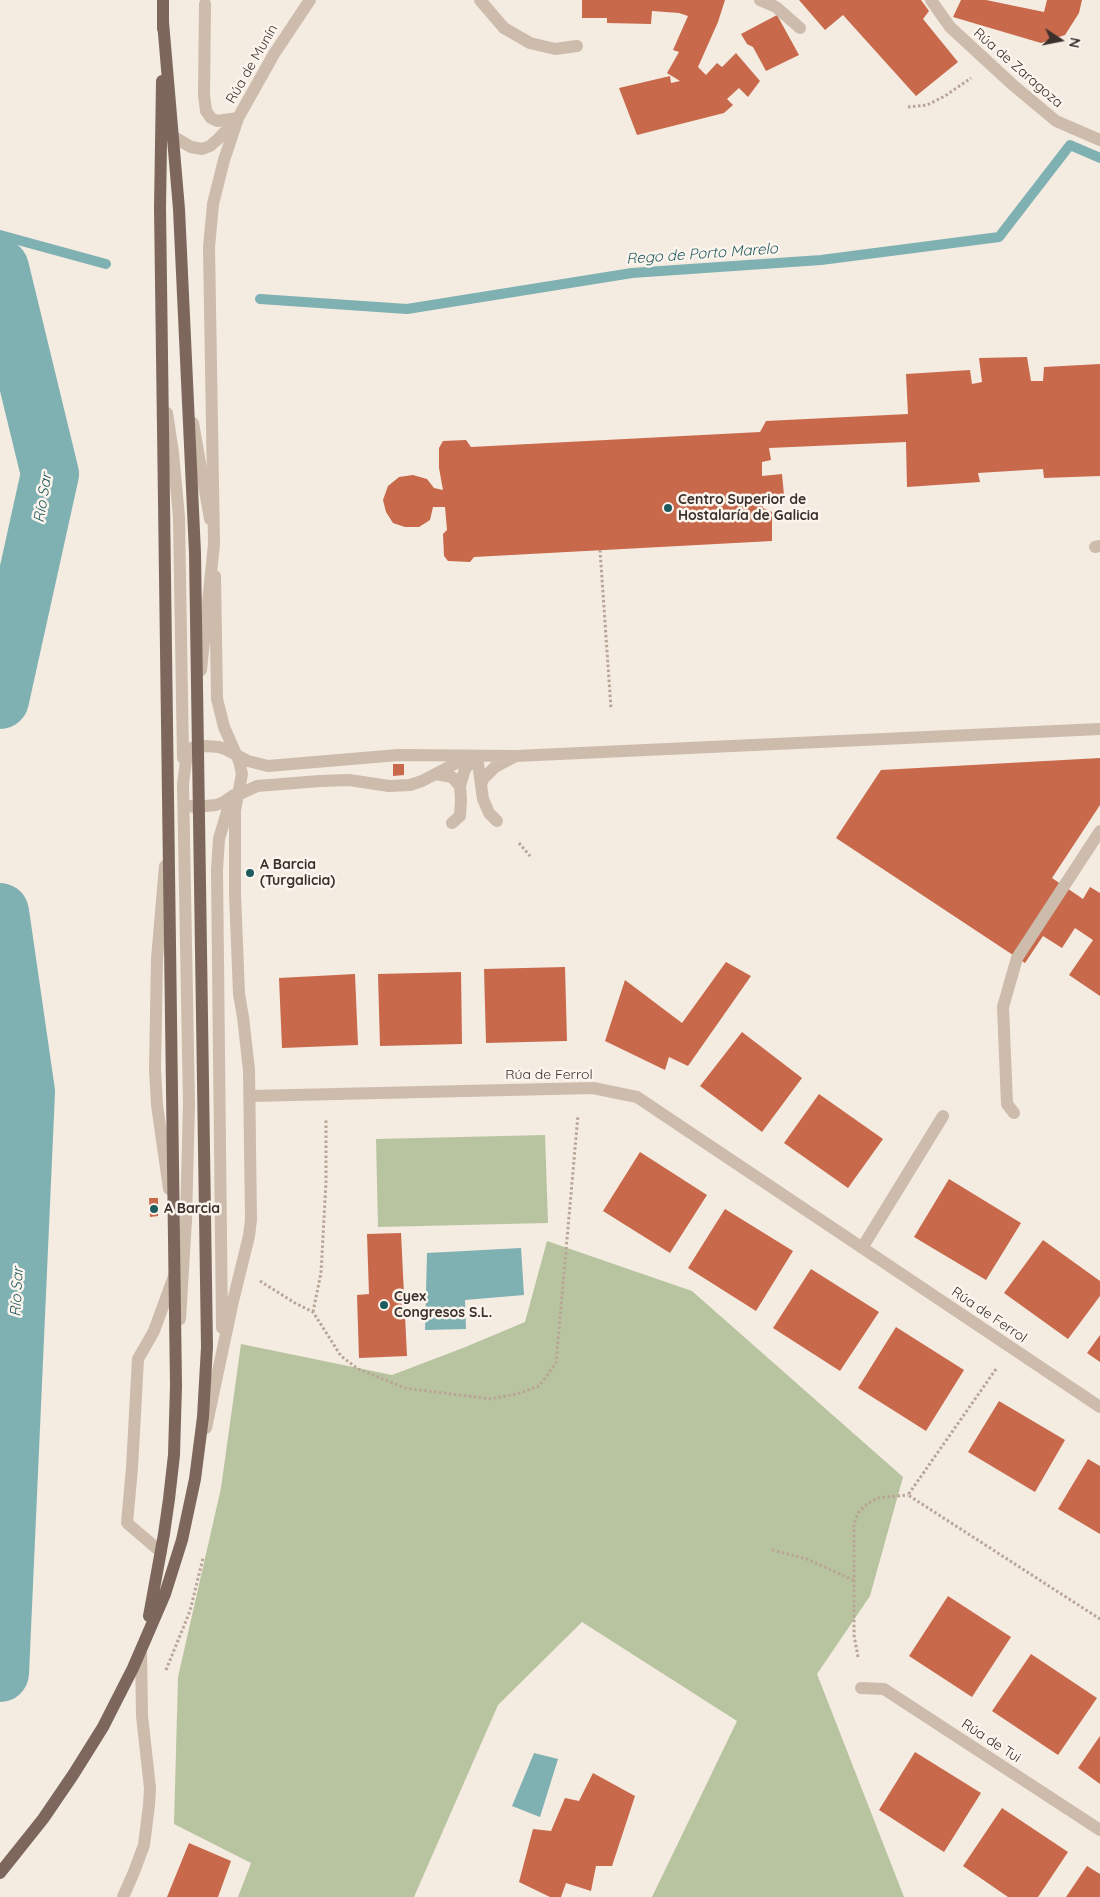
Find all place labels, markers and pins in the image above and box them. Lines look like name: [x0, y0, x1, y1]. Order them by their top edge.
place label: Centro Superior de Hostalaría de Galicia: [678, 492, 819, 524]
marker: Centro Superior de Hostalaría de Galicia: [662, 502, 674, 514]
place label: A Barcia (Turgalicia): [260, 857, 335, 890]
marker: A Barcia (Turgalicia): [244, 867, 256, 879]
place label: A Barcia: [164, 1201, 220, 1217]
marker: A Barcia: [148, 1203, 160, 1215]
place label: Cyex Congresos S.L.: [394, 1289, 492, 1321]
marker: Cyex Congresos S.L.: [378, 1299, 390, 1311]

